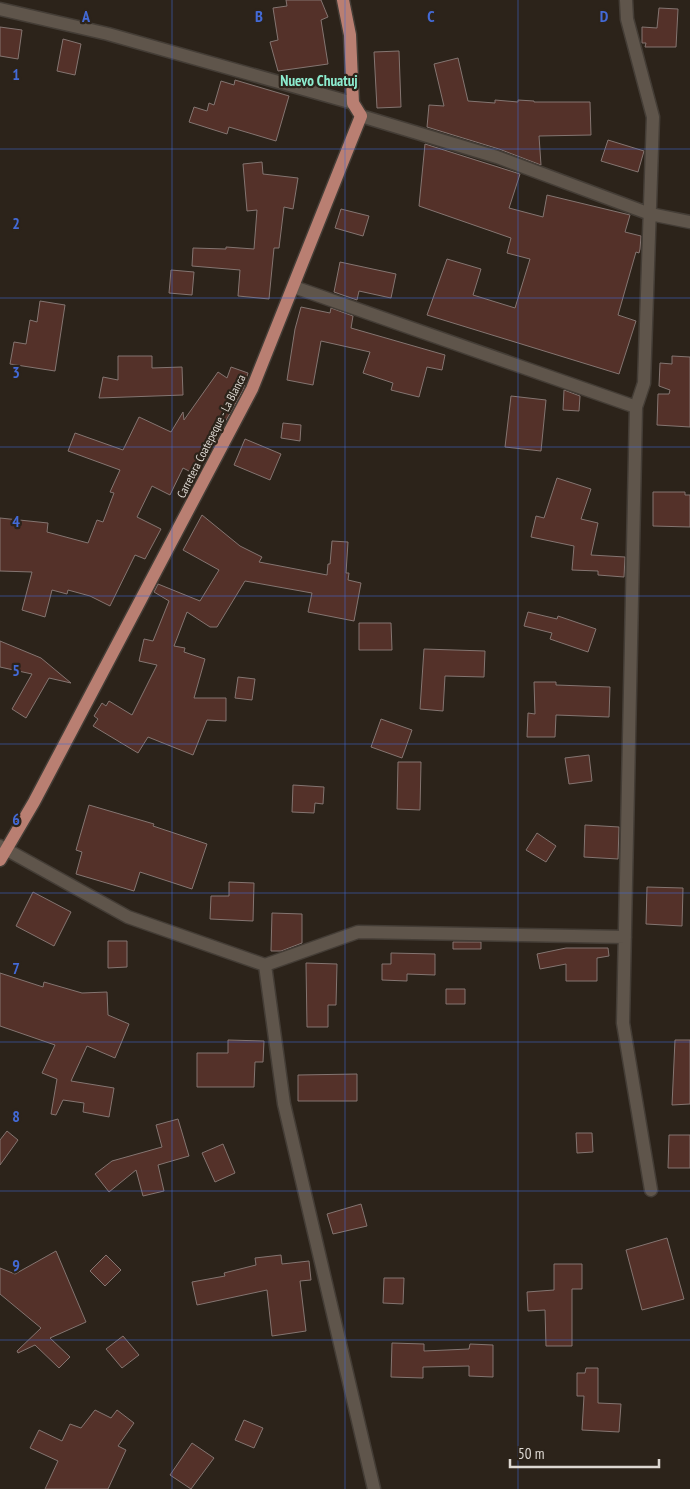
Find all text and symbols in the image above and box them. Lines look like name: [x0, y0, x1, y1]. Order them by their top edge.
text: A: [81, 6, 91, 26]
text: B: [255, 6, 263, 26]
text: C: [427, 6, 435, 26]
text: D: [600, 6, 609, 26]
text: 1: [12, 64, 20, 84]
district label: Nuevo Chuatuj: [280, 71, 358, 90]
text: 2: [12, 213, 20, 233]
text: 3: [12, 362, 20, 382]
street label: Carretera Coatepeque - La Blanca: [173, 372, 249, 500]
text: 4: [12, 511, 20, 531]
text: 5: [12, 660, 20, 680]
text: 6: [12, 809, 20, 829]
text: 7: [12, 958, 20, 978]
text: 8: [12, 1106, 20, 1126]
text: 9: [12, 1255, 20, 1275]
scale bar: [510, 1436, 659, 1468]
text: 50 m: [518, 1444, 544, 1463]

